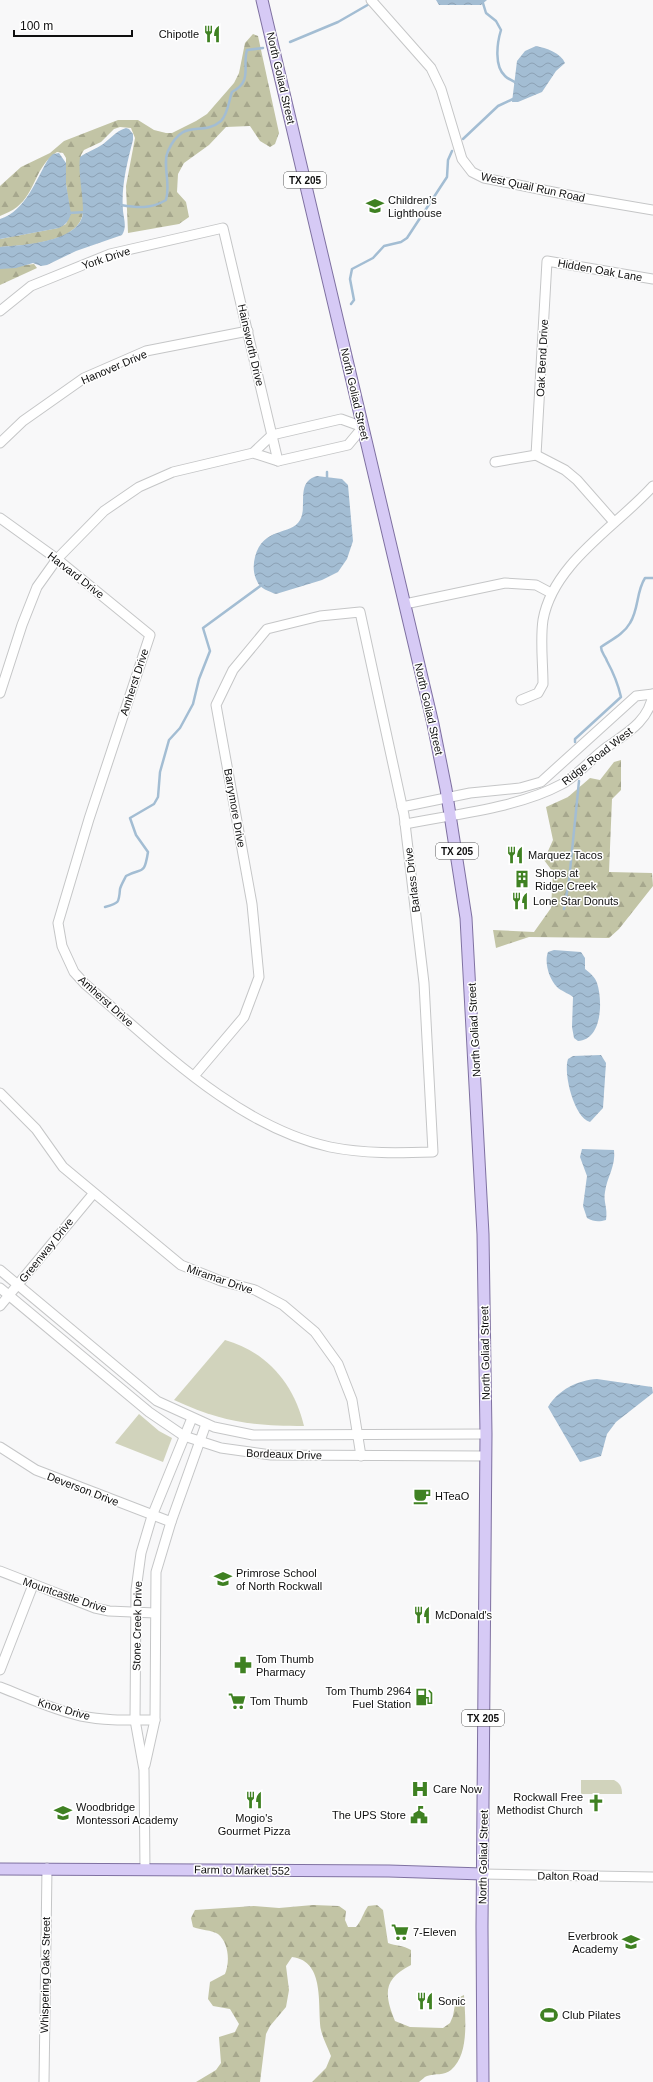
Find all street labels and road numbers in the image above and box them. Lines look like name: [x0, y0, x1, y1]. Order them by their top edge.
street label: North Goliad Street: [265, 31, 297, 125]
street label: West Quail Run Road: [480, 170, 586, 204]
road number: TX 205: [284, 172, 326, 188]
street label: York Drive: [80, 245, 132, 271]
street label: Hidden Oak Lane: [557, 257, 643, 283]
street label: Hainsworth Drive: [236, 303, 266, 387]
street label: Oak Bend Drive: [534, 319, 550, 397]
street label: North Goliad Street: [339, 347, 371, 441]
street label: Hanover Drive: [79, 348, 149, 386]
street label: Harvard Drive: [46, 549, 106, 601]
street label: Amherst Drive: [118, 647, 150, 717]
street label: North Goliad Street: [413, 662, 445, 756]
street label: Ridge Road West: [559, 725, 635, 787]
street label: Barrymore Drive: [222, 768, 248, 848]
road number: TX 205: [436, 843, 478, 859]
street label: Barlass Drive: [402, 847, 422, 913]
street label: Amherst Drive: [76, 973, 136, 1029]
street label: North Goliad Street: [466, 983, 482, 1077]
street label: Greenway Drive: [17, 1216, 75, 1284]
street label: Miramar Drive: [185, 1262, 255, 1296]
street label: North Goliad Street: [478, 1306, 492, 1400]
street label: Bordeaux Drive: [246, 1447, 322, 1461]
street label: Deverson Drive: [45, 1470, 121, 1508]
street label: Mountcastle Drive: [21, 1575, 109, 1615]
street label: Stone Creek Drive: [130, 1581, 144, 1671]
street label: Knox Drive: [36, 1696, 92, 1722]
road number: TX 205: [462, 1710, 504, 1726]
street label: North Goliad Street: [476, 1810, 490, 1904]
street label: Farm to Market 552: [194, 1863, 290, 1877]
street label: Dalton Road: [537, 1869, 599, 1883]
street label: Whispering Oaks Street: [38, 1917, 52, 2033]

